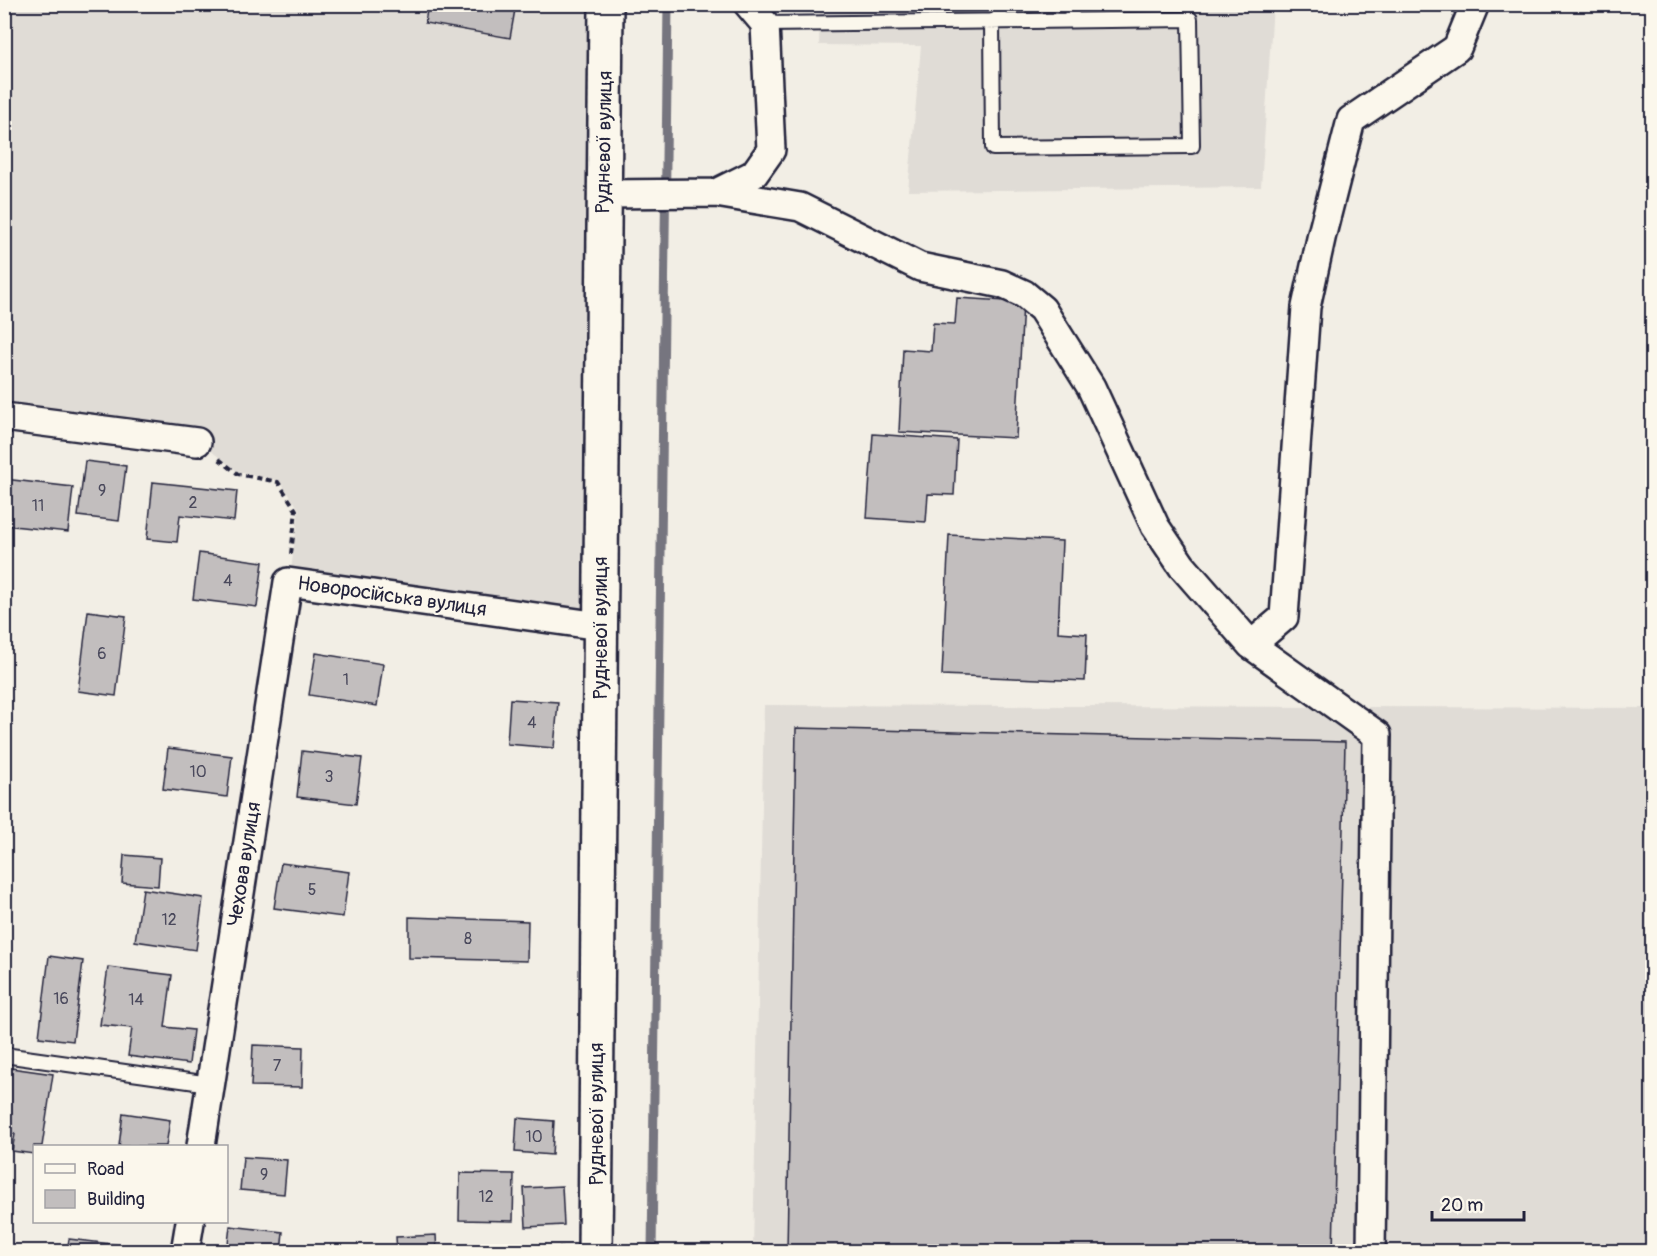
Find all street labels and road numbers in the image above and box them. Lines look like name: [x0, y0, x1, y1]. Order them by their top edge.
street label: Руднєвої вулиця: [590, 70, 618, 214]
street label: Руднєвої вулиця: [588, 557, 613, 699]
street label: Новоросійська вулиця: [296, 570, 488, 622]
street label: Чехова вулиця: [222, 800, 266, 928]
street label: Руднєвої вулиця: [584, 1043, 609, 1185]

